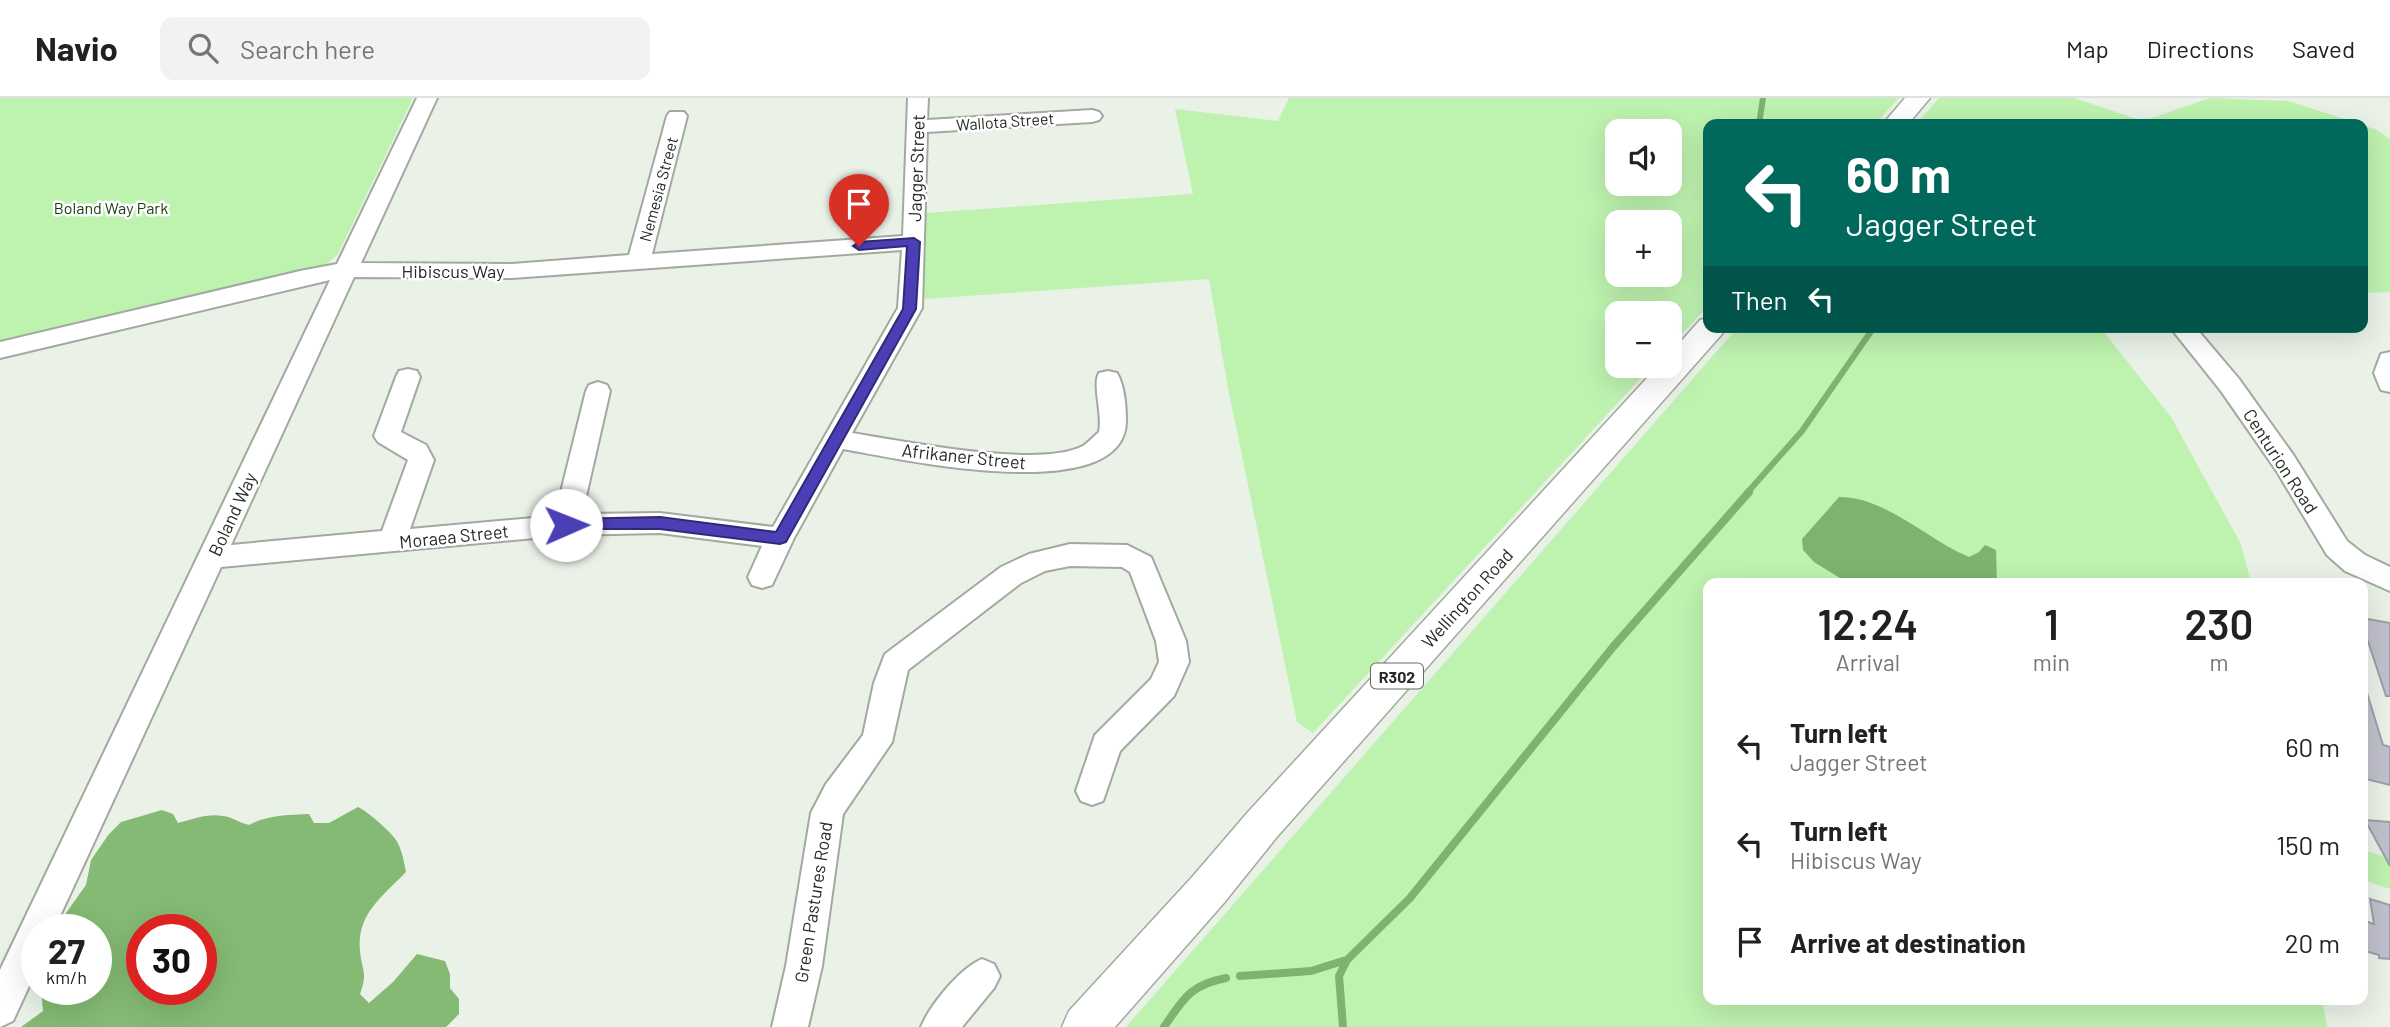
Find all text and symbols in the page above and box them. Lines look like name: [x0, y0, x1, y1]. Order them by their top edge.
search box: [160, 17, 650, 80]
text: Navio: [35, 28, 118, 68]
icon: search: [184, 29, 222, 67]
text: Search here: [240, 33, 375, 64]
text: Map: [2066, 34, 2109, 63]
text: Directions: [2147, 34, 2254, 63]
text: Saved: [2292, 34, 2355, 63]
street label: Wallota Street: [955, 108, 1055, 134]
street label: Jagger Street: [903, 114, 929, 222]
map controls: [1605, 119, 1682, 378]
button: sound: [1605, 119, 1682, 196]
street label: Nemesia Street: [635, 135, 681, 243]
text: 60 m: [1846, 144, 1951, 203]
icon: left: [1731, 147, 1822, 238]
pin: [829, 174, 889, 246]
icon: arrive: [840, 185, 878, 223]
park label: Boland Way Park: [54, 198, 168, 217]
text: Jagger Street: [1846, 204, 2038, 242]
button: +: [1605, 210, 1682, 287]
street label: Hibiscus Way: [401, 260, 505, 282]
icon: left: [1802, 280, 1840, 318]
text: Then: [1731, 284, 1788, 315]
button: −: [1605, 301, 1682, 378]
street label: Centurion Road: [2239, 404, 2323, 518]
street label: Afrikaner Street: [901, 439, 1027, 473]
street label: Boland Way: [203, 469, 261, 559]
position arrow: [529, 488, 603, 562]
street label: Moraea Street: [398, 519, 510, 553]
street label: Wellington Road: [1417, 544, 1517, 652]
text: 12:24: [1818, 598, 1918, 648]
text: 1: [2044, 598, 2059, 648]
text: 230: [2185, 598, 2253, 648]
text: Arrival: [1836, 648, 1900, 676]
text: min: [2033, 648, 2070, 676]
text: m: [2209, 648, 2229, 676]
road number: R302: [1371, 664, 1423, 688]
text: Turn left: [1790, 717, 1888, 748]
icon: left: [1731, 727, 1769, 765]
text: 60 m: [2285, 731, 2340, 762]
text: Jagger Street: [1790, 748, 1928, 776]
text: Turn left: [1790, 815, 1888, 846]
street label: Green Pastures Road: [789, 820, 837, 984]
icon: left: [1731, 825, 1769, 863]
text: 150 m: [2276, 829, 2340, 860]
text: Hibiscus Way: [1790, 846, 1922, 874]
speed limit sign: 30: [126, 914, 217, 1005]
icon: arrive: [1731, 923, 1769, 961]
text: Arrive at destination: [1790, 927, 2026, 958]
text: 20 m: [2285, 927, 2340, 958]
text: 27: [48, 929, 85, 971]
text: km/h: [46, 966, 87, 988]

